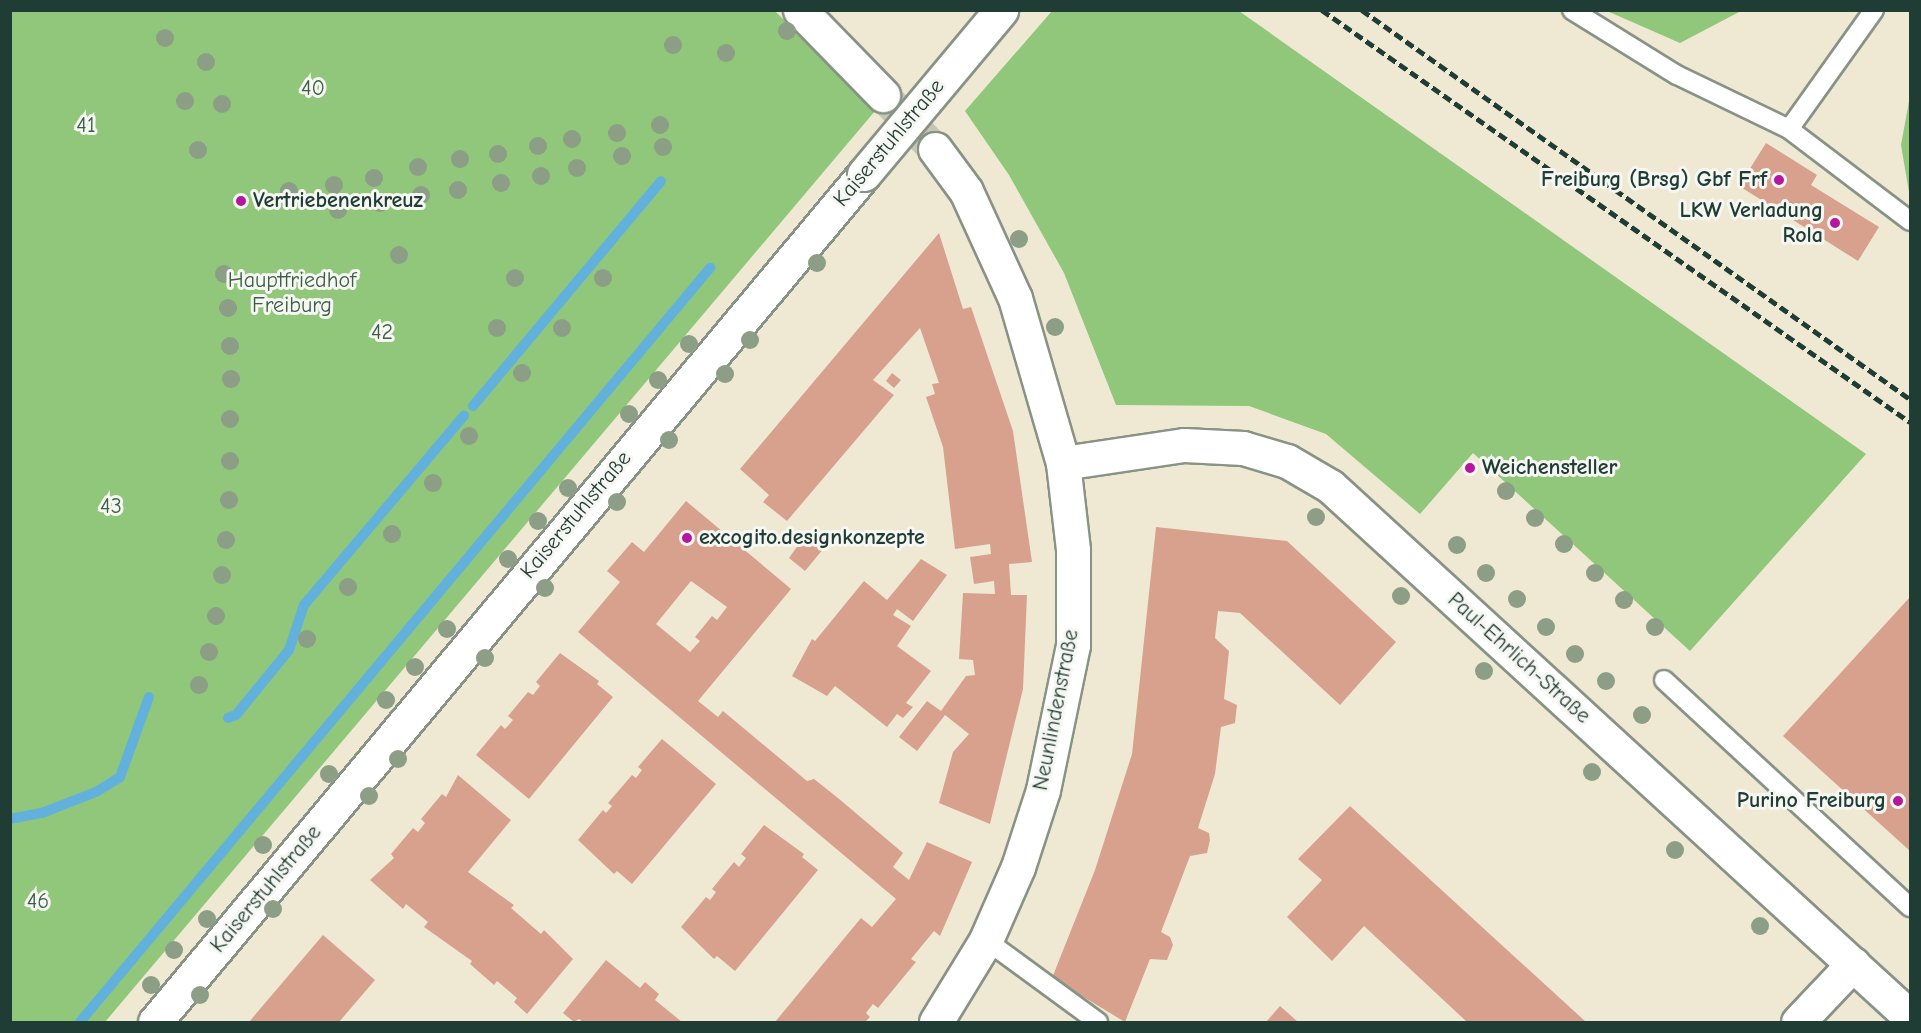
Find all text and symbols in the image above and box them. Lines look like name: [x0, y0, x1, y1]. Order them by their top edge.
street label: Kaiserstuhlstraße: [828, 74, 950, 212]
park label: 40: [301, 76, 325, 102]
park label: 41: [76, 113, 96, 139]
place label: Freiburg (Brsg) Gbf Frf: [1541, 167, 1767, 193]
marker: Freiburg (Brsg) Gbf Frf: [1772, 173, 1786, 187]
place label: Vertriebenenkreuz: [253, 188, 423, 214]
marker: Vertriebenenkreuz: [234, 194, 248, 208]
place label: LKW Verladung Rola: [1679, 197, 1823, 248]
marker: LKW Verladung Rola: [1828, 216, 1842, 230]
park label: Hauptfriedhof Freiburg: [228, 267, 356, 318]
park label: 42: [371, 320, 393, 346]
street label: Kaiserstuhlstraße: [515, 446, 637, 584]
place label: Weichensteller: [1482, 455, 1617, 481]
marker: Weichensteller: [1463, 461, 1477, 475]
park label: 43: [100, 494, 122, 520]
place label: excogito.designkonzepte: [699, 525, 925, 551]
marker: excogito.designkonzepte: [680, 531, 694, 545]
street label: Paul-Ehrlich-Straße: [1442, 587, 1596, 729]
street label: Neunlindenstraße: [1027, 627, 1085, 793]
place label: Purino Freiburg: [1737, 788, 1886, 814]
marker: Purino Freiburg: [1891, 794, 1905, 808]
street label: Kaiserstuhlstraße: [205, 820, 327, 958]
park label: 46: [27, 889, 49, 915]

